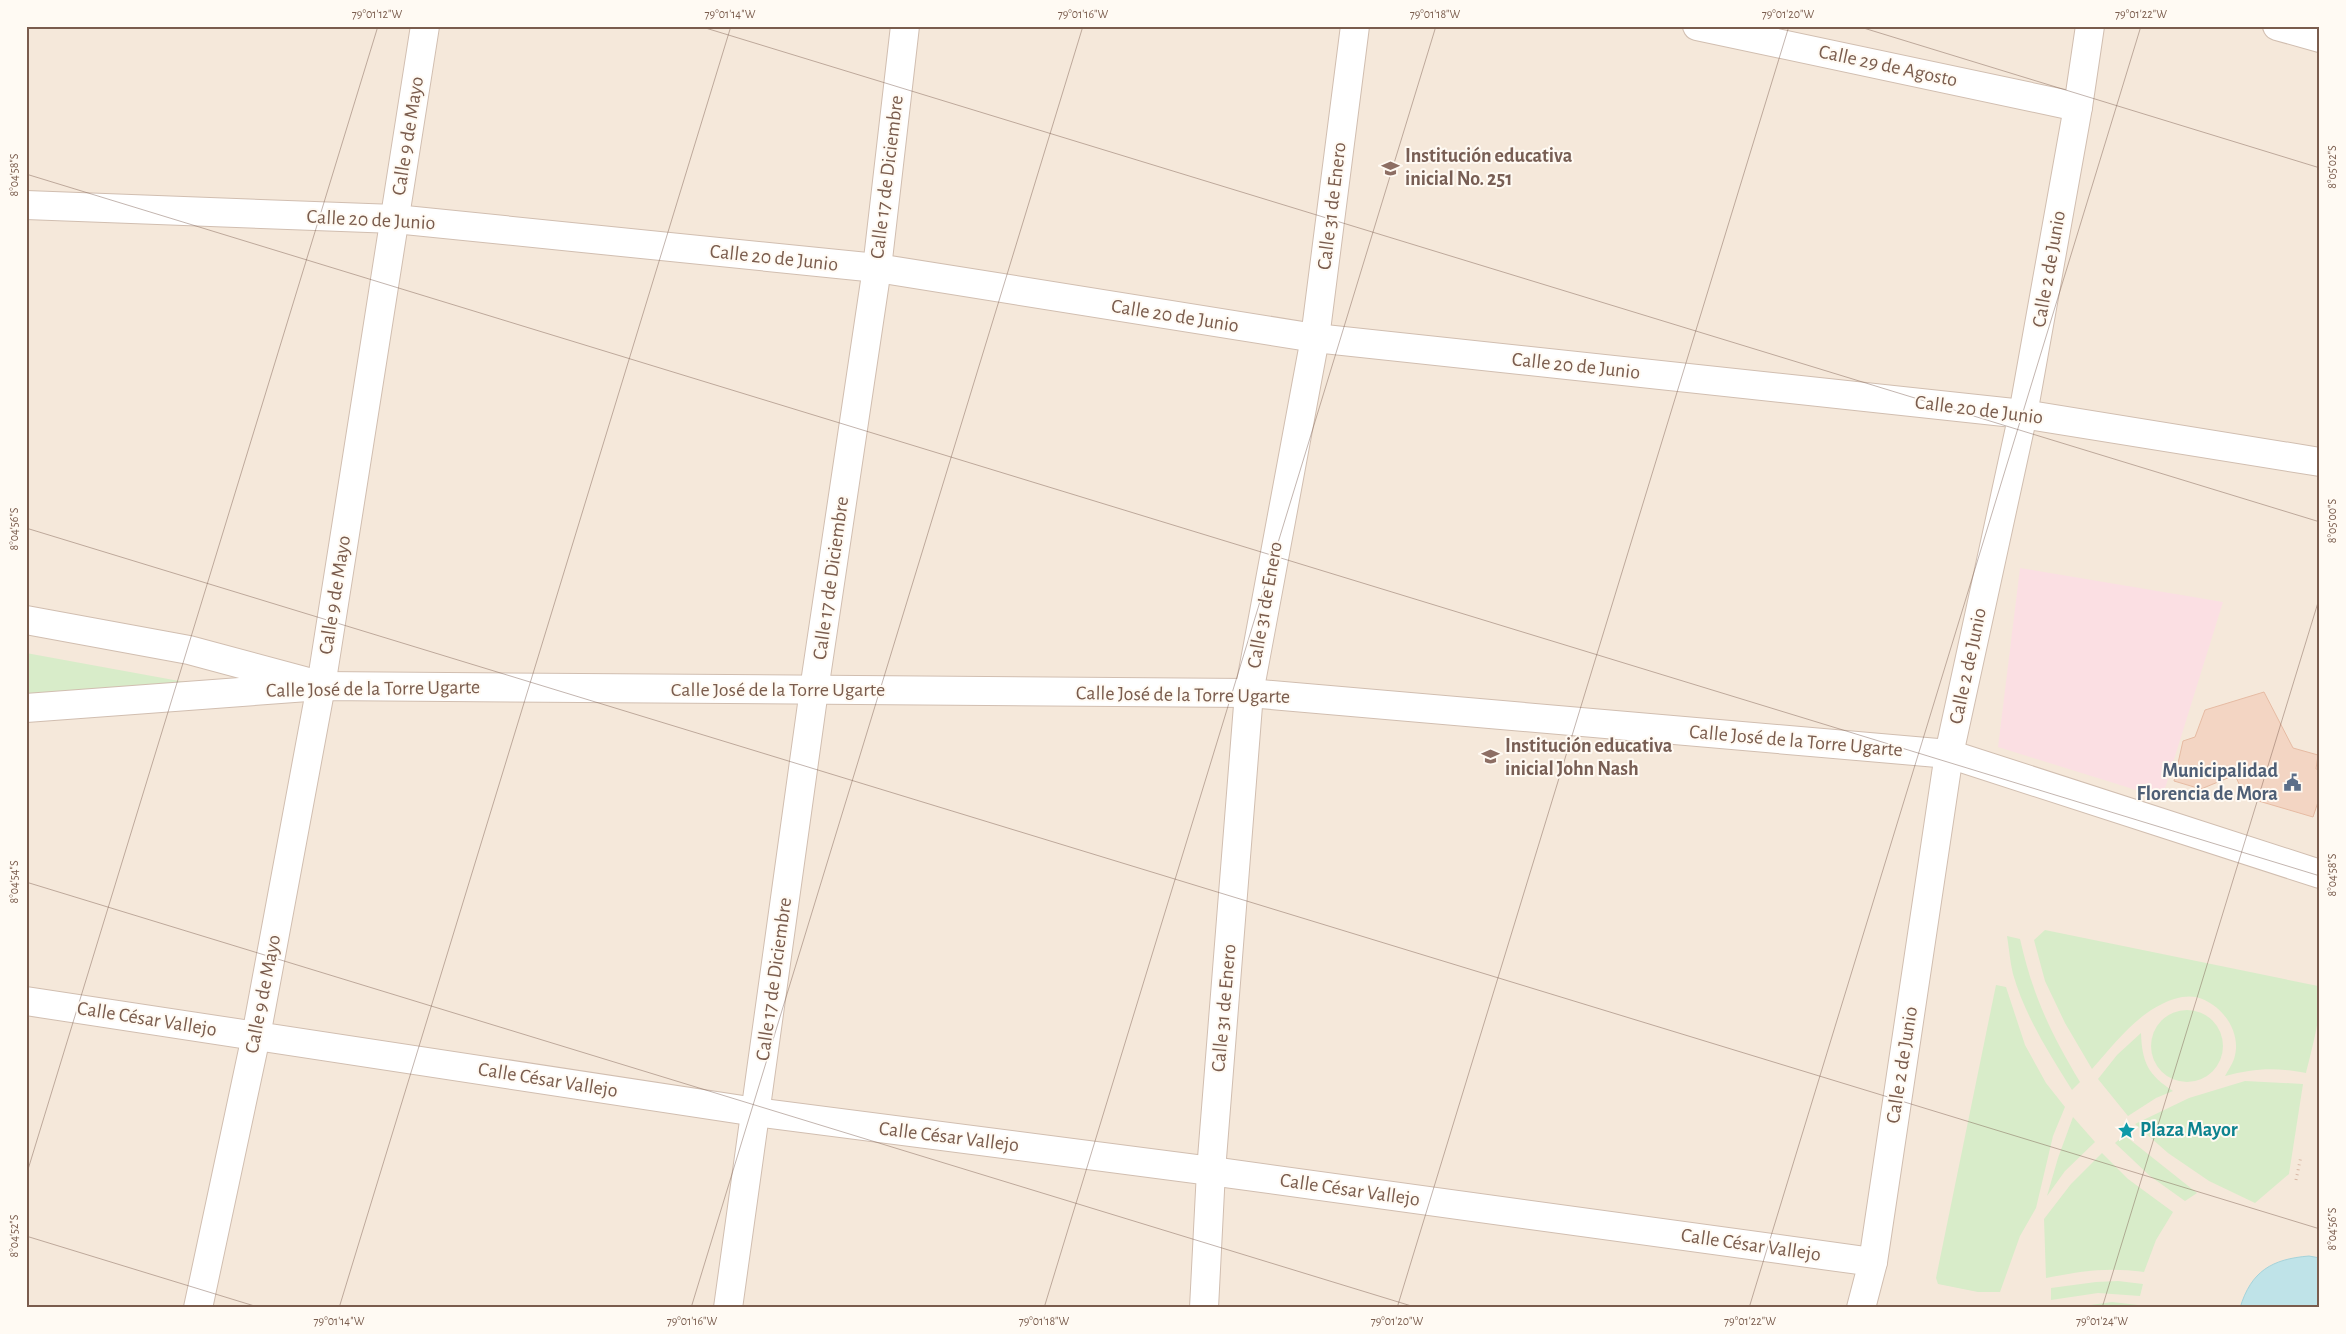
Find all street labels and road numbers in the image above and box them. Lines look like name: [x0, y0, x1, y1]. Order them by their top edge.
street label: Calle 29 de Agosto: [1817, 42, 1959, 90]
street label: Calle 9 de Mayo: [389, 75, 427, 197]
street label: Calle 17 de Diciembre: [867, 94, 907, 260]
street label: Calle 31 de Enero: [1314, 141, 1350, 271]
street label: Calle 20 de Junio: [306, 207, 436, 233]
street label: Calle 2 de Junio: [2029, 209, 2069, 329]
street label: Calle 20 de Junio: [709, 241, 839, 275]
street label: Calle 20 de Junio: [1110, 296, 1240, 336]
street label: Calle 20 de Junio: [1511, 349, 1641, 383]
street label: Calle 20 de Junio: [1914, 392, 2044, 428]
street label: Calle 17 de Diciembre: [810, 495, 852, 661]
street label: Calle 9 de Mayo: [316, 534, 354, 656]
street label: Calle 31 de Enero: [1244, 540, 1286, 670]
street label: Calle 2 de Junio: [1946, 606, 1990, 726]
street label: Calle José de la Torre Ugarte: [266, 677, 480, 701]
street label: Calle José de la Torre Ugarte: [671, 680, 885, 700]
street label: Calle José de la Torre Ugarte: [1076, 683, 1290, 707]
street label: Calle José de la Torre Ugarte: [1688, 722, 1904, 760]
street label: Calle 17 de Diciembre: [753, 896, 795, 1062]
street label: Calle 9 de Mayo: [242, 933, 284, 1055]
street label: Calle 31 de Enero: [1208, 943, 1240, 1073]
street label: Calle César Vallejo: [76, 998, 218, 1040]
street label: Calle 2 de Junio: [1883, 1005, 1921, 1125]
street label: Calle César Vallejo: [477, 1059, 619, 1101]
street label: Calle César Vallejo: [878, 1118, 1020, 1156]
street label: Calle César Vallejo: [1279, 1170, 1421, 1210]
street label: Calle César Vallejo: [1680, 1225, 1822, 1265]

